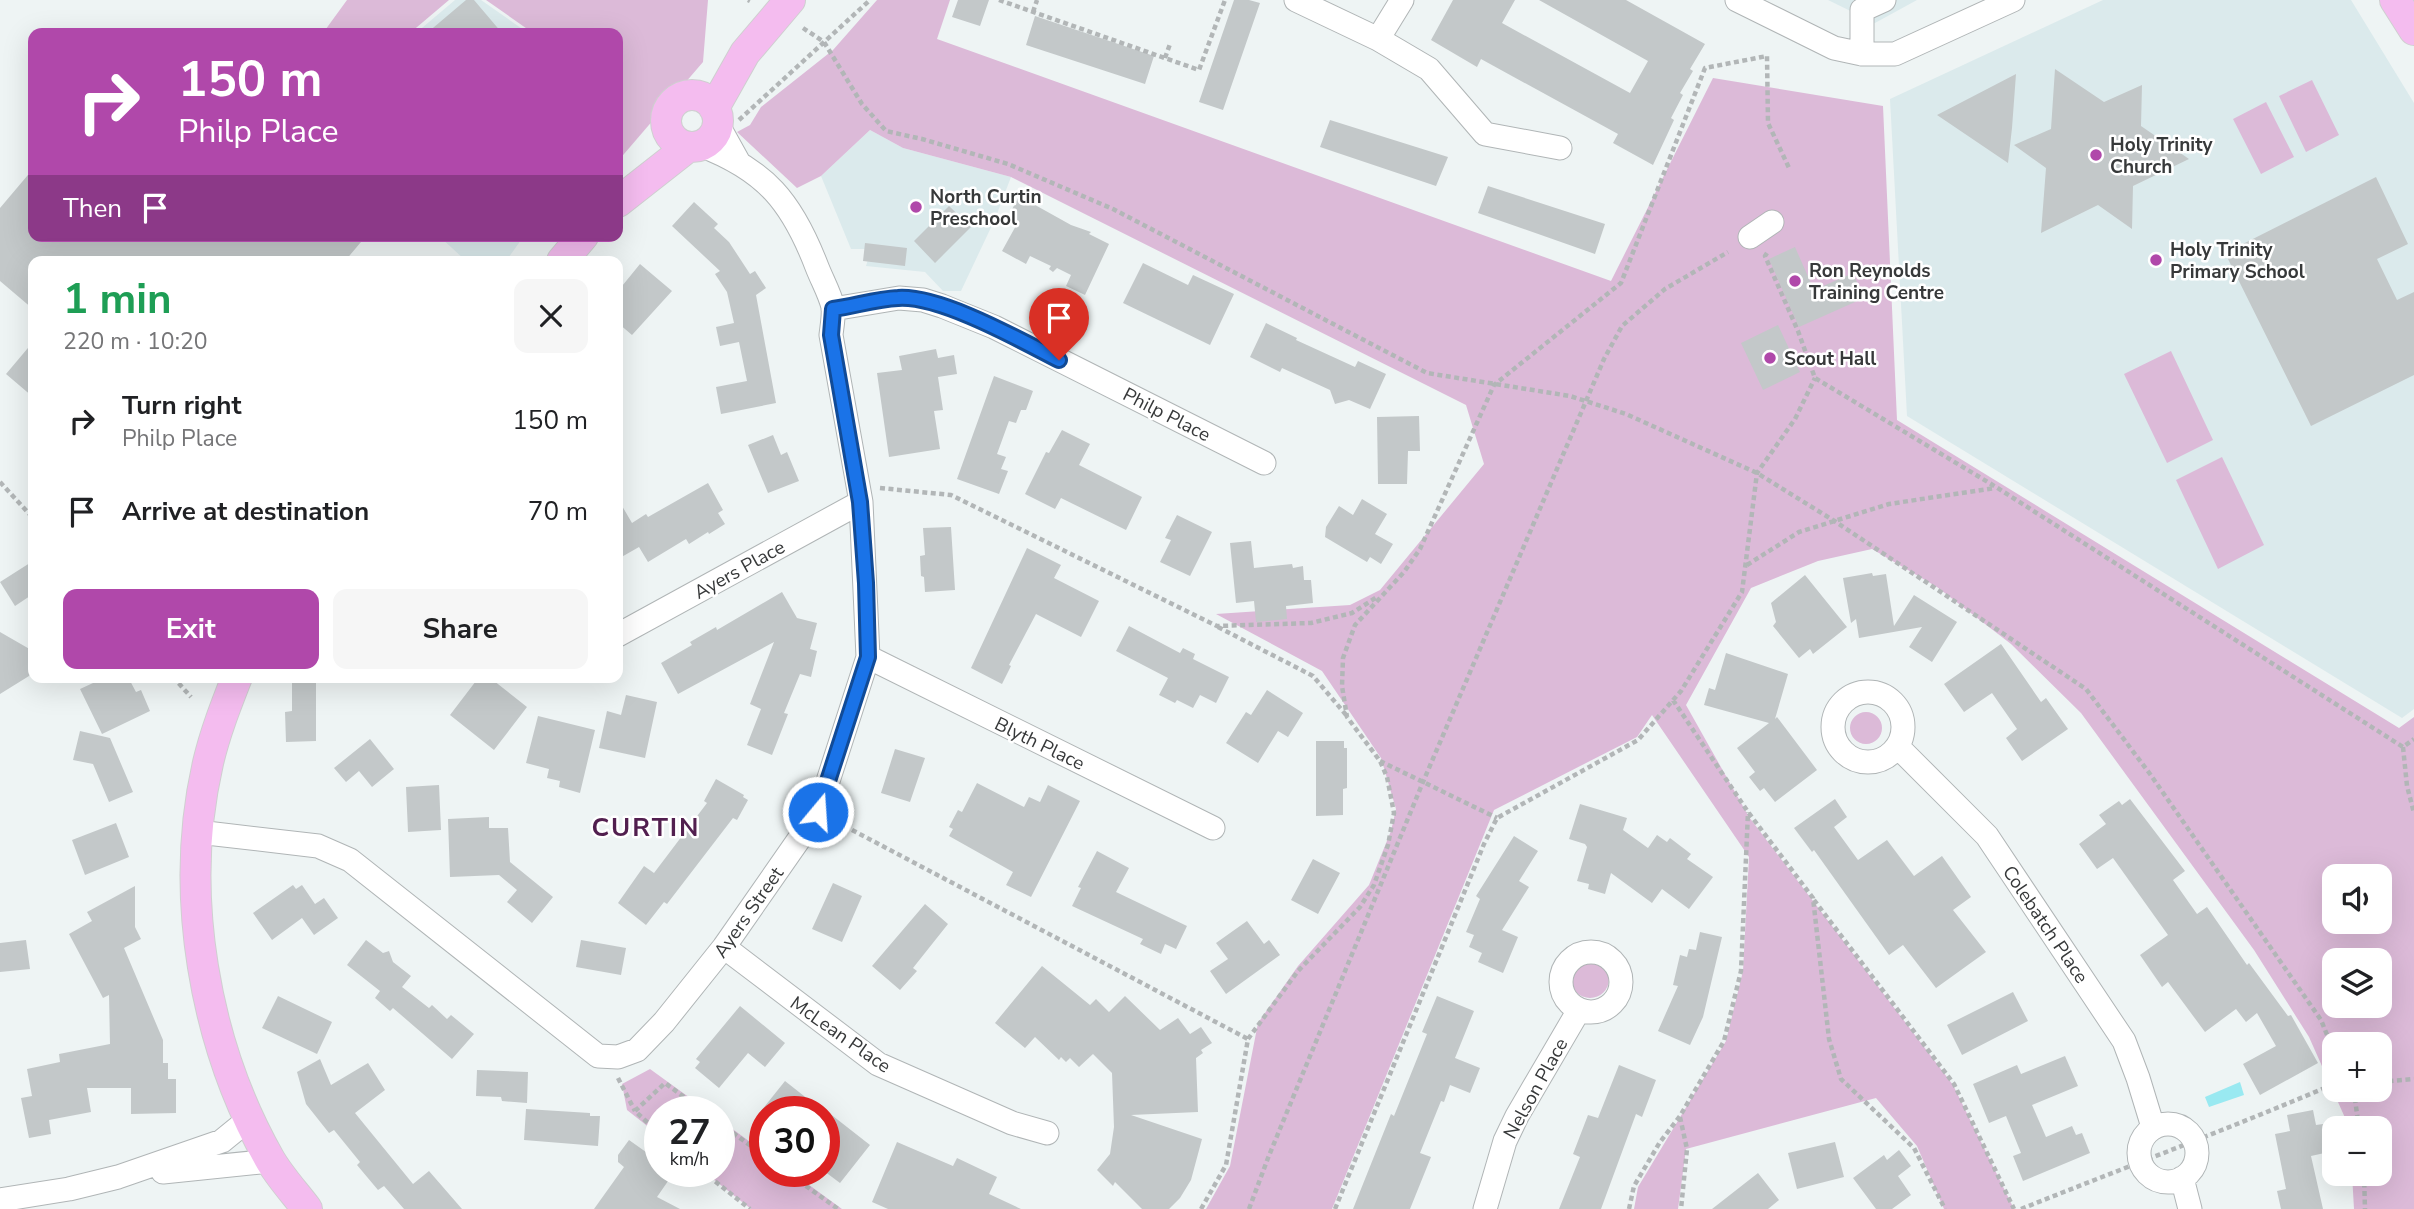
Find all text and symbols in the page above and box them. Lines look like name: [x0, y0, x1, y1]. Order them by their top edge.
text: 150 m: [178, 46, 322, 113]
icon: right: [63, 56, 154, 147]
text: Philp Place: [178, 110, 338, 153]
place label: Holy Trinity Church: [2110, 132, 2214, 180]
marker: Holy Trinity Church: [2088, 147, 2104, 163]
place label: North Curtin Preschool: [930, 184, 1042, 232]
icon: arrive: [136, 189, 174, 227]
text: Then: [63, 191, 122, 226]
marker: North Curtin Preschool: [908, 199, 924, 215]
place label: Holy Trinity Primary School: [2170, 237, 2305, 285]
marker: Holy Trinity Primary School: [2148, 252, 2164, 268]
place label: Ron Reynolds Training Centre: [1809, 258, 1944, 306]
text: 1 min: [63, 271, 172, 328]
marker: Ron Reynolds Training Centre: [1787, 273, 1803, 289]
button: close: [514, 279, 588, 353]
pin: [1029, 288, 1089, 360]
icon: arrive: [1040, 299, 1078, 337]
text: 220 m · 10:20: [63, 326, 208, 357]
place label: Scout Hall: [1784, 346, 1876, 372]
marker: Scout Hall: [1762, 350, 1778, 366]
street label: Philp Place: [1118, 382, 1215, 448]
text: Turn right: [122, 388, 241, 423]
icon: right: [63, 402, 101, 440]
text: 150 m: [512, 403, 588, 438]
text: Philp Place: [122, 423, 237, 454]
icon: arrive: [63, 493, 101, 531]
text: Arrive at destination: [122, 494, 369, 529]
text: 70 m: [528, 494, 588, 529]
street label: Ayers Place: [689, 534, 790, 606]
button: Exit: [63, 589, 319, 669]
button: Share: [333, 589, 588, 669]
street label: Blyth Place: [990, 711, 1089, 777]
position arrow: [781, 775, 855, 849]
district label: CURTIN: [591, 810, 701, 845]
street label: Colebatch Place: [1996, 861, 2094, 989]
street label: Ayers Street: [708, 862, 790, 963]
map controls: [2322, 864, 2392, 1186]
button: sound: [2322, 864, 2392, 934]
button: layers: [2322, 948, 2392, 1018]
street label: McLean Place: [785, 990, 896, 1079]
button: +: [2322, 1032, 2392, 1102]
street label: Nelson Place: [1497, 1033, 1574, 1144]
speed limit sign: 30: [749, 1096, 840, 1187]
text: 27: [668, 1109, 711, 1156]
button: −: [2322, 1116, 2392, 1186]
text: km/h: [670, 1147, 709, 1171]

